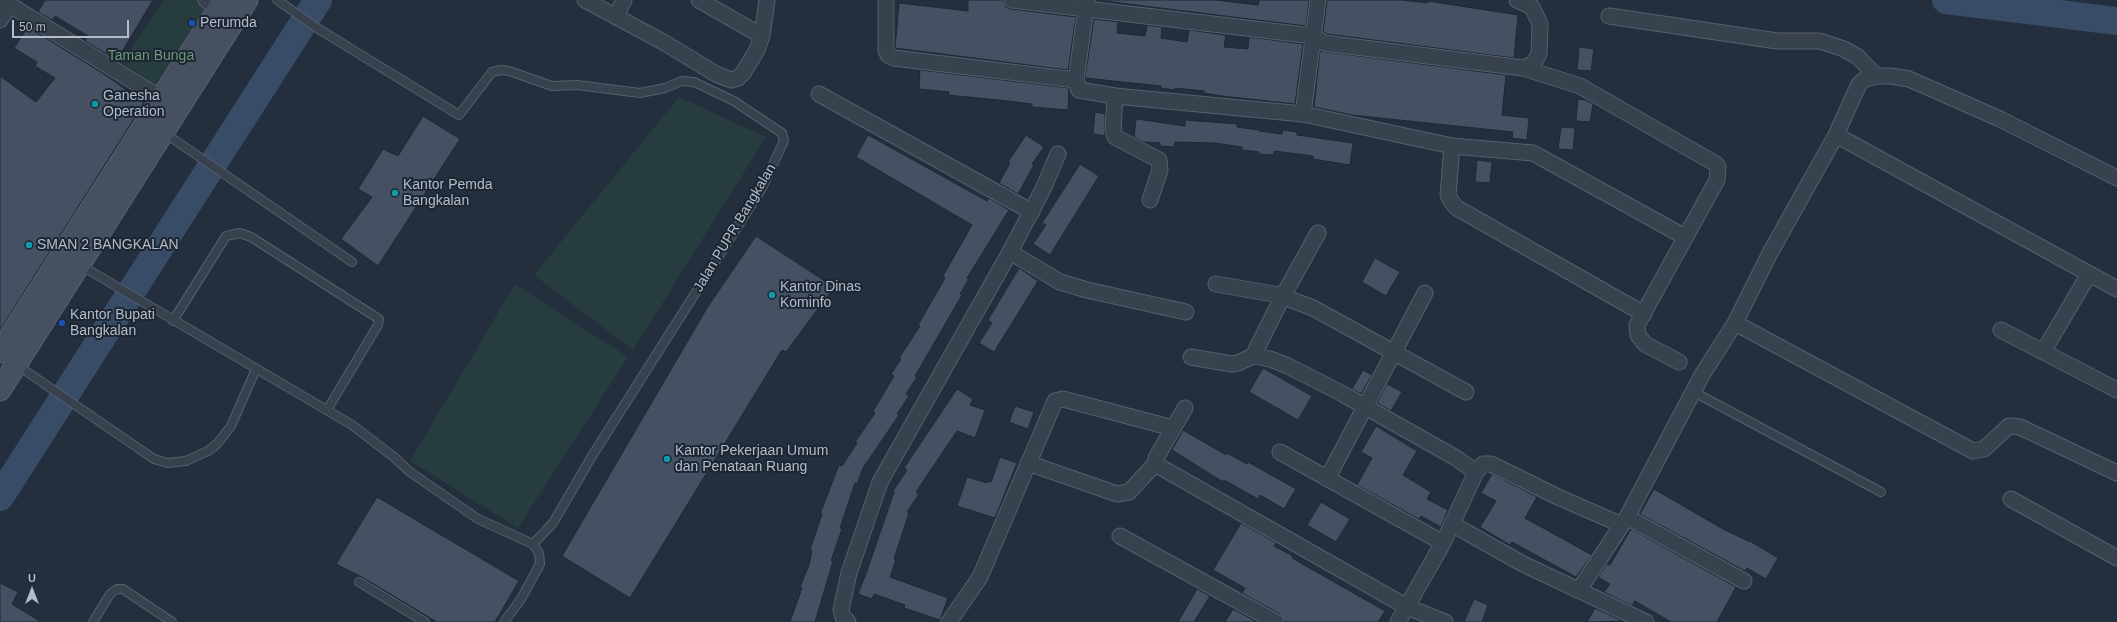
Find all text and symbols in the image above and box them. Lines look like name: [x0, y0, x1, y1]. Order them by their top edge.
scale bar: [14, 12, 131, 38]
place label: Perumda: [200, 15, 257, 31]
marker: Perumda: [187, 18, 197, 28]
text: 50 m: [19, 20, 46, 34]
park label: Taman Bunga: [108, 48, 194, 64]
place label: Ganesha Operation: [103, 88, 164, 120]
marker: Ganesha Operation: [90, 99, 100, 109]
street label: Jalan PUPR Bangkalan: [690, 161, 780, 295]
place label: Kantor Pemda Bangkalan: [403, 177, 492, 210]
marker: Kantor Pemda Bangkalan: [390, 188, 400, 198]
place label: SMAN 2 BANGKALAN: [37, 237, 179, 253]
marker: SMAN 2 BANGKALAN: [24, 240, 34, 250]
place label: Kantor Dinas Kominfo: [780, 279, 861, 312]
marker: Kantor Dinas Kominfo: [767, 290, 777, 300]
place label: Kantor Bupati Bangkalan: [70, 307, 155, 340]
marker: Kantor Bupati Bangkalan: [57, 318, 67, 328]
place label: Kantor Pekerjaan Umum dan Penataan Ruang: [675, 443, 828, 476]
marker: Kantor Pekerjaan Umum dan Penataan Ruang: [662, 454, 672, 464]
north arrow: [12, 570, 52, 610]
text: U: [28, 572, 36, 584]

